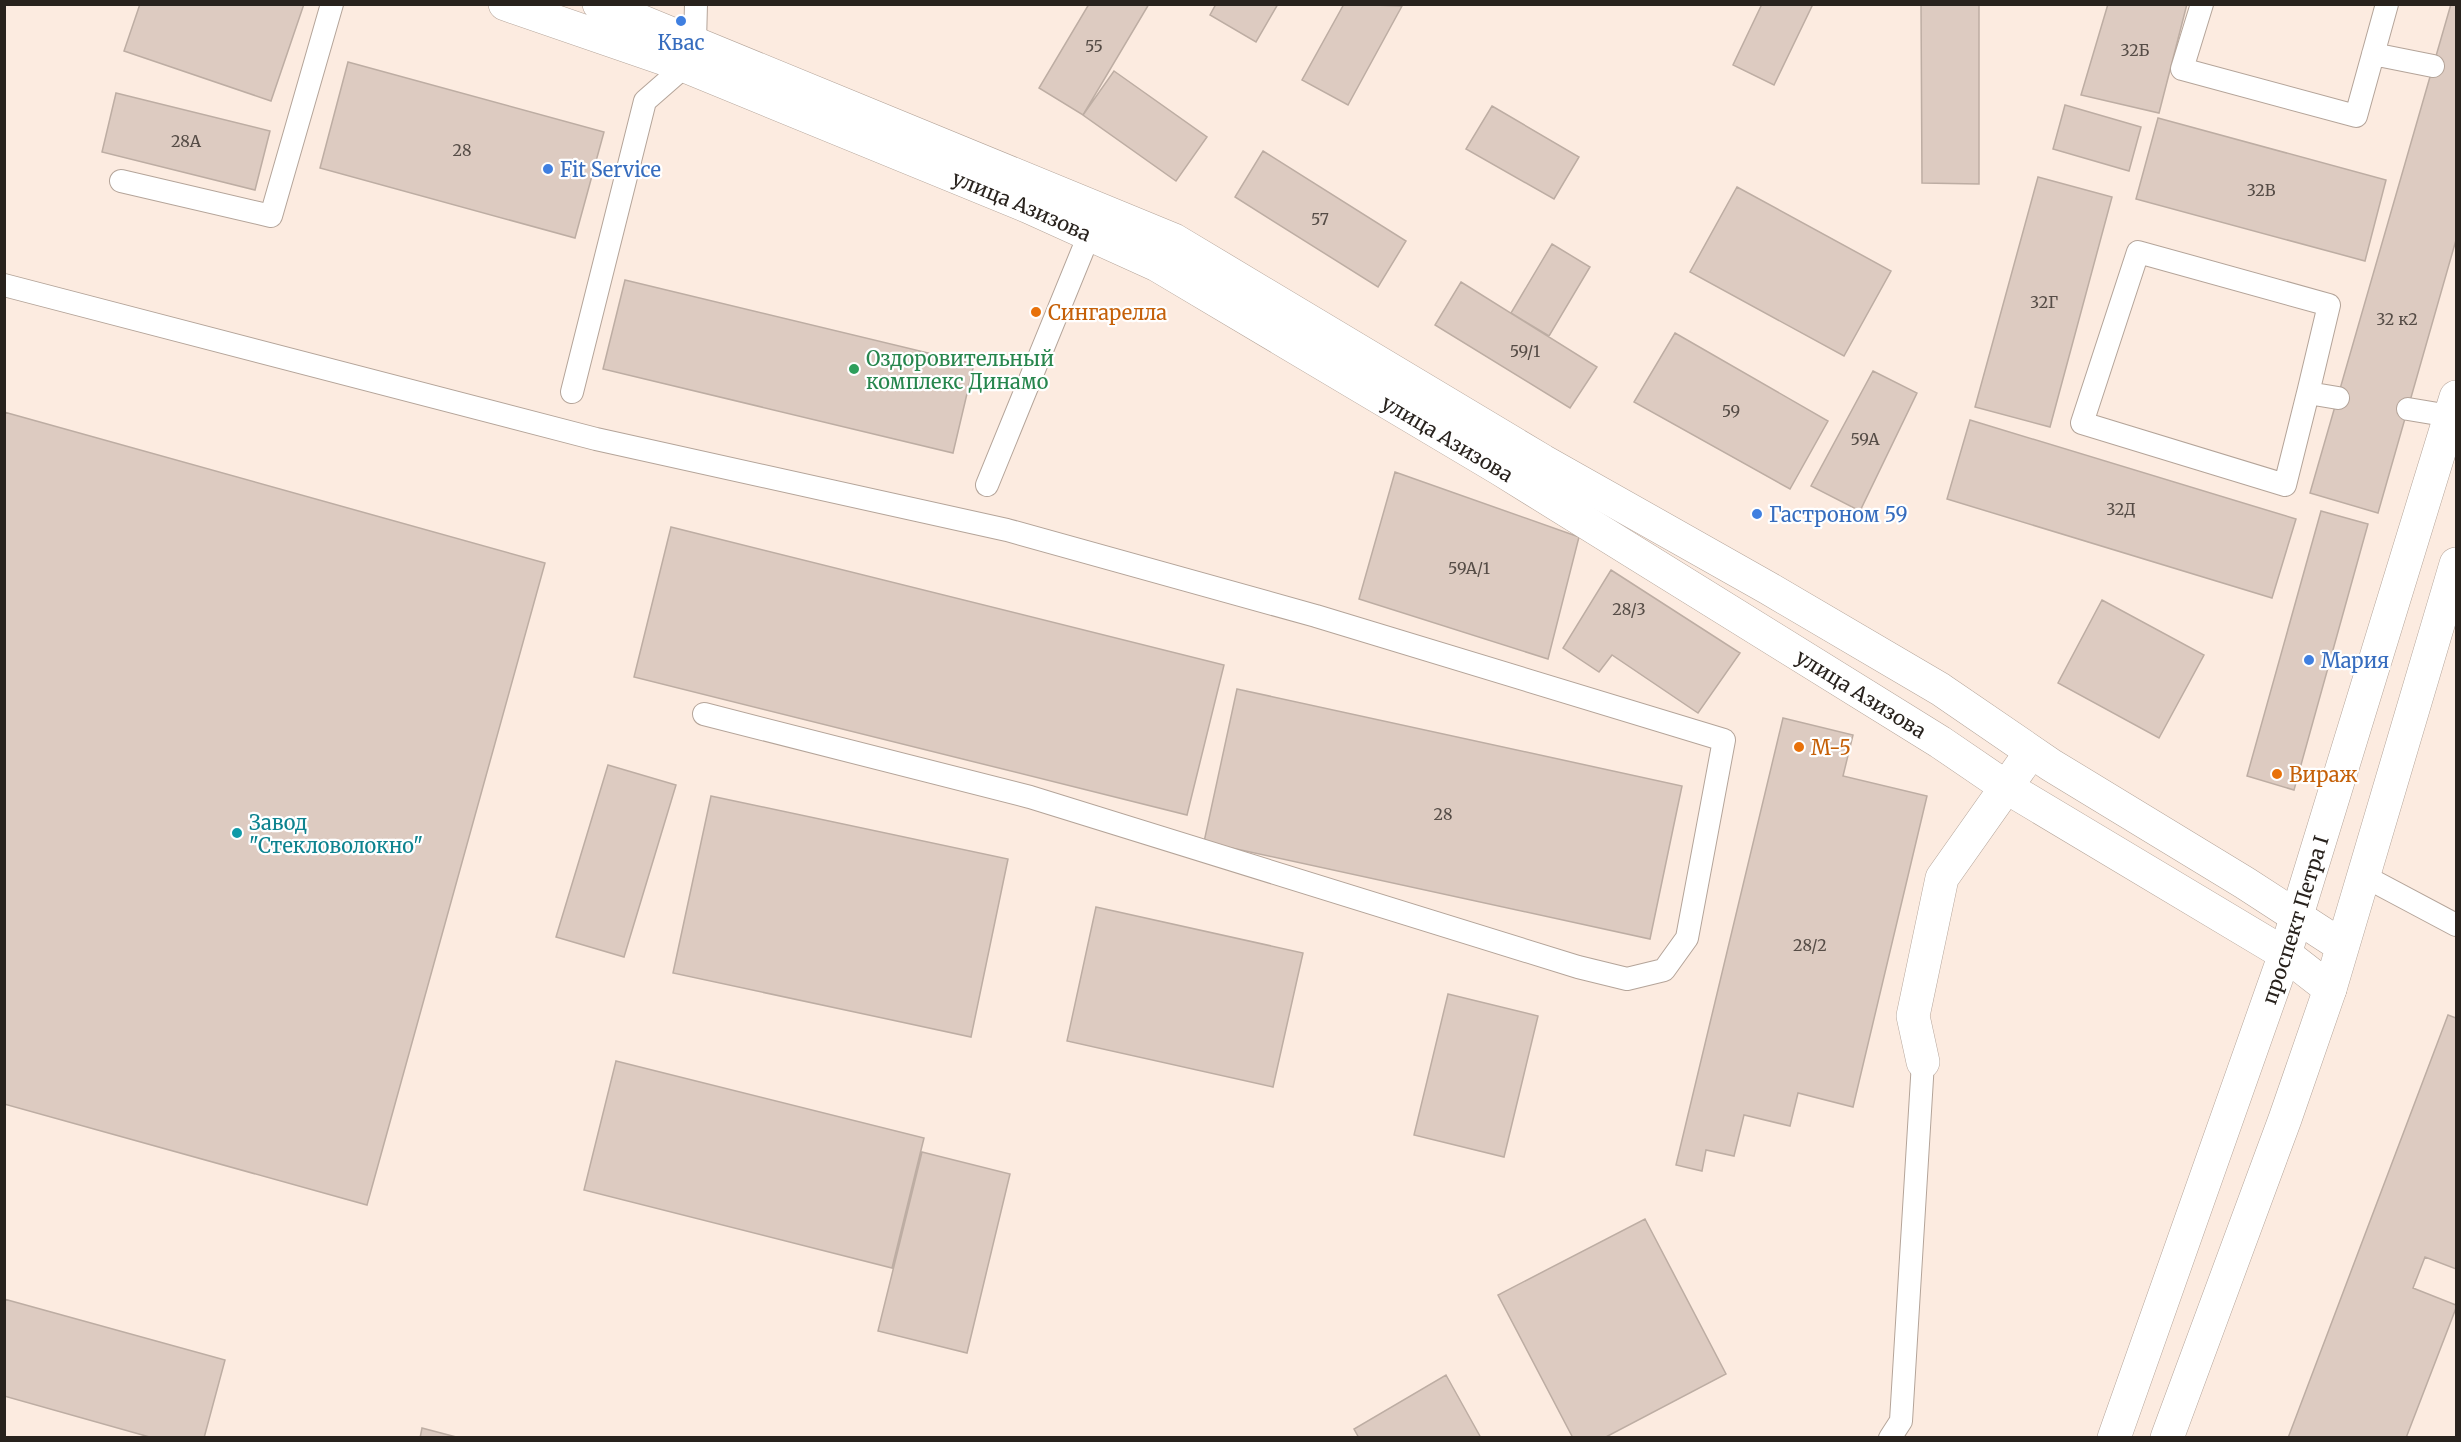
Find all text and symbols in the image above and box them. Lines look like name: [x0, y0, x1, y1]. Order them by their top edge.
marker: Квас: [674, 14, 688, 28]
place label: Квас: [657, 30, 705, 55]
house number: 55: [1085, 36, 1103, 56]
house number: 32Б: [2121, 40, 2149, 60]
house number: 28А: [171, 131, 202, 151]
house number: 28: [453, 140, 471, 160]
place label: Fit Service: [560, 157, 661, 182]
marker: Fit Service: [541, 162, 555, 176]
street label: улица Азизова: [949, 165, 1096, 246]
house number: 32В: [2247, 180, 2276, 200]
house number: 57: [1311, 209, 1329, 229]
house number: 32Г: [2030, 292, 2058, 312]
place label: Сингарелла: [1048, 300, 1167, 325]
marker: Сингарелла: [1029, 305, 1043, 319]
house number: 32 к2: [2376, 309, 2418, 329]
house number: 59/1: [1510, 341, 1540, 361]
place label: Оздоровительный комплекс Динамо: [866, 346, 1054, 394]
marker: Оздоровительный комплекс Динамо: [847, 362, 861, 376]
street label: улица Азизова: [1378, 389, 1518, 487]
house number: 59: [1722, 401, 1740, 421]
house number: 59А: [1851, 429, 1880, 449]
house number: 32Д: [2106, 499, 2136, 519]
place label: Гастроном 59: [1769, 502, 1908, 527]
marker: Гастроном 59: [1750, 507, 1764, 521]
house number: 59А/1: [1448, 558, 1490, 578]
house number: 28/3: [1612, 599, 1646, 619]
street label: улица Азизова: [1792, 643, 1931, 743]
place label: Мария: [2321, 648, 2389, 673]
marker: Мария: [2302, 653, 2316, 667]
place label: М-5: [1811, 735, 1851, 760]
marker: М-5: [1792, 740, 1806, 754]
place label: Вираж: [2289, 762, 2358, 787]
marker: Вираж: [2270, 767, 2284, 781]
house number: 28: [1434, 804, 1452, 824]
place label: Завод "Стекловолокно": [249, 810, 423, 858]
marker: Завод "Стекловолокно": [230, 826, 244, 840]
street label: проспект Петра I: [2256, 832, 2333, 1007]
house number: 28/2: [1793, 935, 1827, 955]

